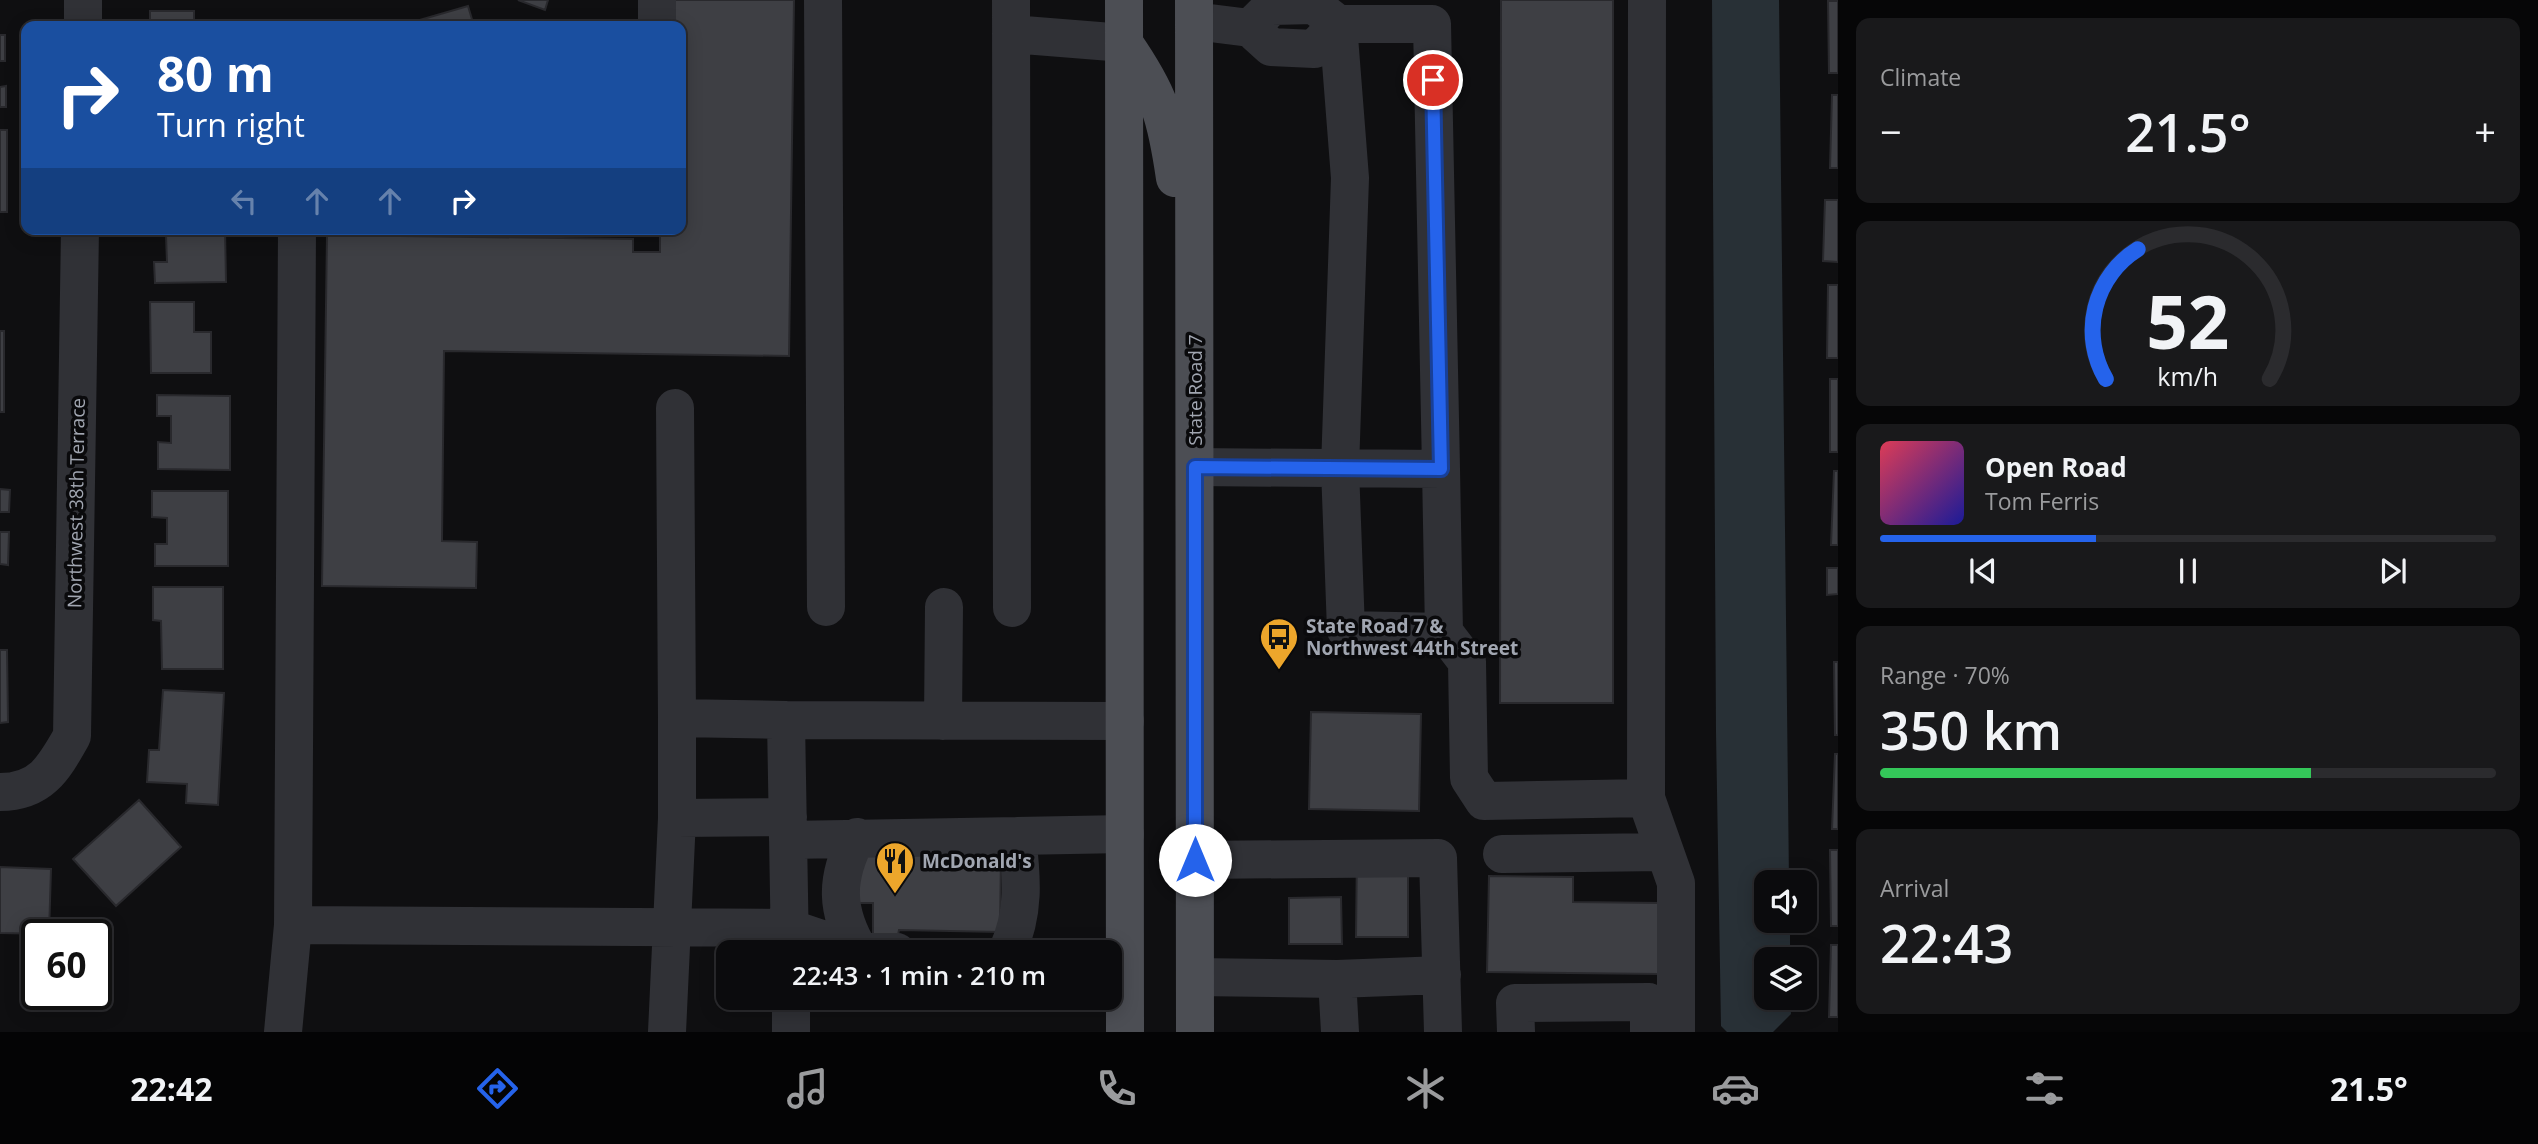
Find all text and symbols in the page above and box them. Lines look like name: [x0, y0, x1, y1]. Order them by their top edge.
text: 80 m: [157, 40, 274, 106]
icon: right: [42, 49, 133, 140]
pin: [1403, 50, 1463, 110]
icon: arrive: [1414, 61, 1452, 99]
text: Climate: [1880, 61, 1961, 93]
text: 21.5°: [2125, 96, 2251, 167]
text: Turn right: [157, 103, 305, 146]
text: −: [1880, 105, 1902, 157]
text: +: [2474, 105, 2496, 157]
icon: left: [225, 182, 263, 220]
icon: ahead: [298, 182, 336, 220]
icon: ahead: [371, 182, 409, 220]
icon: right: [444, 182, 482, 220]
text: 52: [2146, 272, 2230, 371]
street label: State Road 7: [1182, 334, 1208, 446]
text: km/h: [2158, 359, 2218, 393]
street label: Northwest 38th Terrace: [61, 398, 91, 608]
text: Open Road: [1985, 449, 2127, 485]
text: Tom Ferris: [1985, 485, 2099, 517]
icon: previous: [1964, 552, 2002, 590]
icon: pause: [2169, 552, 2207, 590]
icon: next: [2374, 552, 2412, 590]
place label: State Road 7 & Northwest 44th Street: [1306, 613, 1518, 661]
bus stop icon: State Road 7 & Northwest 44th Street: [1258, 616, 1300, 671]
text: Range · 70%: [1880, 659, 2010, 691]
text: 350 km: [1880, 694, 2062, 765]
position arrow: [1158, 823, 1232, 897]
restaurant icon: McDonald's: [874, 840, 916, 895]
place label: McDonald's: [922, 848, 1032, 874]
map controls: [1754, 870, 1817, 1010]
button: sound: [1754, 870, 1817, 933]
text: Arrival: [1880, 872, 1949, 904]
text: 22:43: [1880, 907, 2013, 978]
speed limit sign: 60: [21, 919, 112, 1010]
button: layers: [1754, 947, 1817, 1010]
text: 22:43 · 1 min · 210 m: [792, 957, 1046, 993]
icon: directions: [473, 1064, 522, 1113]
icon: music: [783, 1064, 832, 1113]
icon: phone: [1092, 1064, 1141, 1113]
icon: climate: [1401, 1064, 1450, 1113]
icon: car: [1711, 1064, 1760, 1113]
icon: filters: [2020, 1064, 2069, 1113]
text: 22:42: [130, 1067, 213, 1110]
text: 21.5°: [2330, 1067, 2408, 1110]

